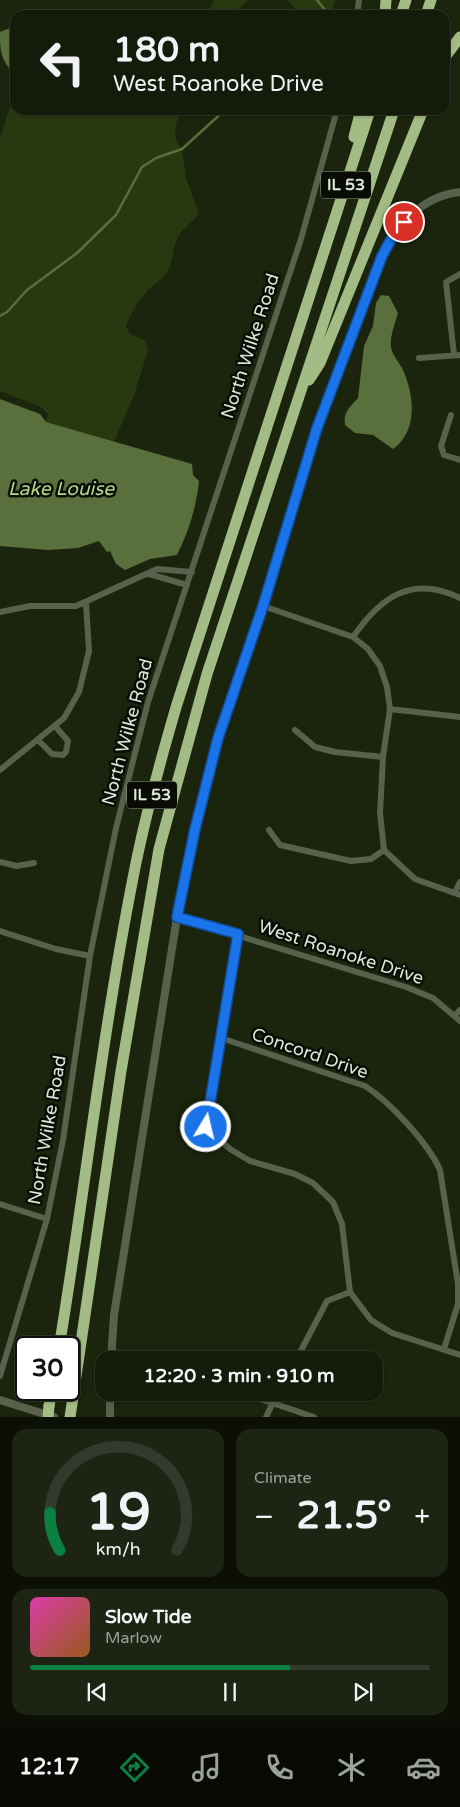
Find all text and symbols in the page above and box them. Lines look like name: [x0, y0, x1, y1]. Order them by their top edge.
text: 180 m: [113, 29, 220, 71]
icon: left: [30, 30, 95, 95]
text: West Roanoke Drive: [113, 71, 324, 97]
road number: IL 53: [321, 172, 371, 198]
pin: [383, 201, 425, 243]
icon: arrive: [390, 208, 418, 236]
street label: North Wilke Road: [216, 271, 284, 421]
water label: Lake Louise: [8, 478, 115, 500]
street label: North Wilke Road: [97, 656, 157, 808]
road number: IL 53: [127, 782, 177, 808]
street label: West Roanoke Drive: [256, 915, 426, 989]
street label: Concord Drive: [249, 1023, 371, 1083]
street label: North Wilke Road: [23, 1054, 71, 1206]
position arrow: [179, 1100, 231, 1152]
speed limit sign: 30: [15, 1336, 80, 1401]
text: 12:20 · 3 min · 910 m: [143, 1365, 335, 1387]
text: Climate: [254, 1468, 312, 1488]
text: 19: [85, 1481, 151, 1544]
text: 21.5°: [297, 1493, 392, 1539]
text: −: [254, 1500, 274, 1534]
text: +: [414, 1500, 430, 1534]
text: km/h: [96, 1539, 140, 1560]
text: Slow Tide: [105, 1606, 192, 1628]
text: Marlow: [105, 1628, 162, 1648]
icon: previous: [83, 1678, 111, 1706]
icon: pause: [216, 1678, 244, 1706]
icon: next: [349, 1678, 377, 1706]
icon: directions: [117, 1750, 152, 1785]
icon: music: [189, 1750, 224, 1785]
icon: phone: [262, 1750, 297, 1785]
icon: climate: [334, 1750, 369, 1785]
icon: car: [406, 1750, 441, 1785]
text: 12:17: [19, 1754, 80, 1780]

